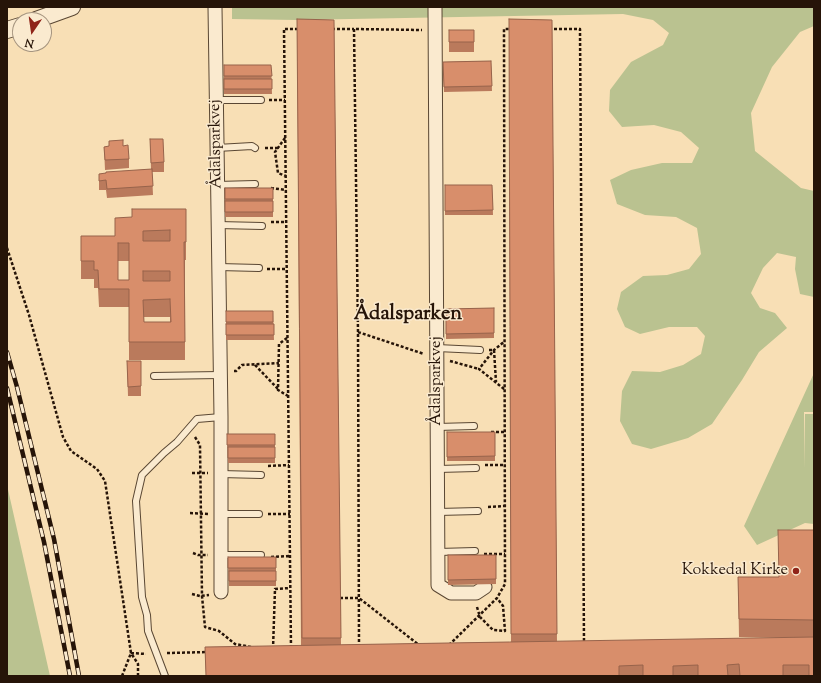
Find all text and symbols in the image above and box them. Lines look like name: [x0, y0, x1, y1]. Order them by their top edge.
north arrow: [12, 12, 52, 52]
text: N: [23, 34, 36, 52]
street label: Ådalsparkvej: [207, 99, 227, 189]
district label: Ådalsparken: [354, 304, 462, 328]
street label: Ådalsparkvej: [427, 336, 447, 426]
place label: Kokkedal Kirke: [682, 561, 788, 581]
marker: Kokkedal Kirke: [791, 566, 801, 576]

